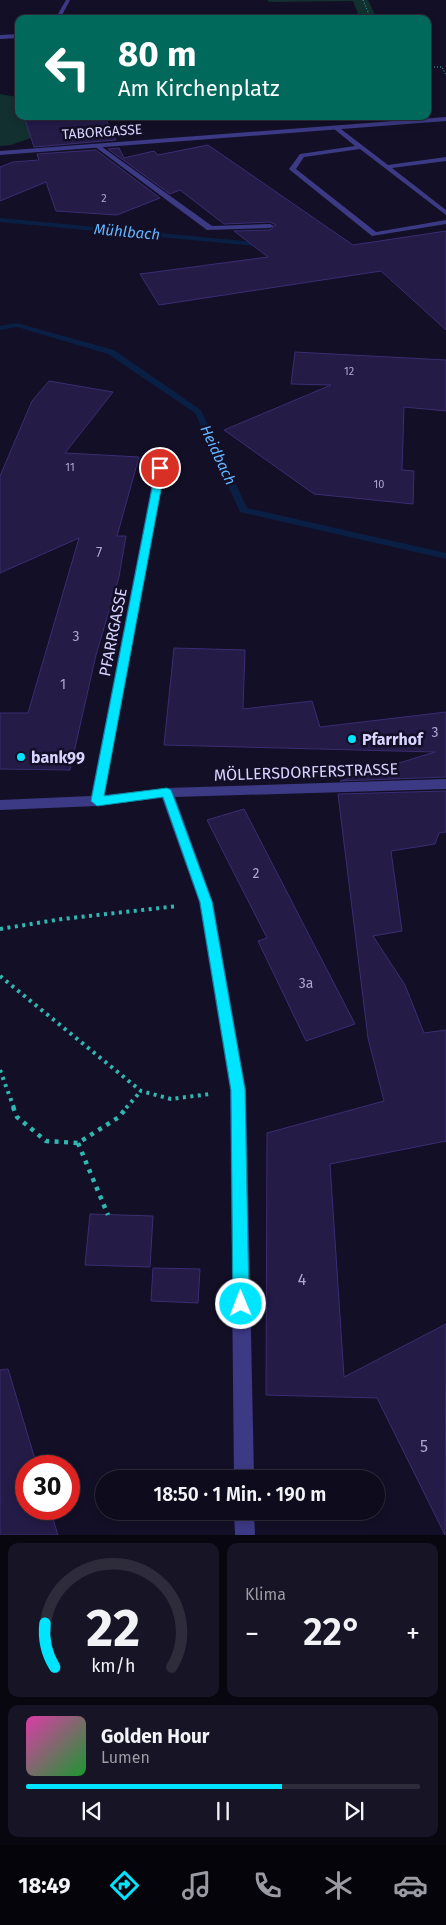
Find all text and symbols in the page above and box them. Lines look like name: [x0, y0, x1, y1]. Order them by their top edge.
text: 80 m: [118, 33, 197, 75]
icon: left: [35, 35, 100, 100]
text: Am Kirchenplatz: [118, 75, 280, 102]
street label: TABORGASSE: [61, 121, 143, 143]
house number: 2: [101, 192, 107, 205]
water label: Mühlbach: [93, 220, 161, 244]
house number: 12: [344, 365, 354, 378]
water label: Heidbach: [196, 422, 240, 488]
pin: [139, 447, 181, 489]
icon: arrive: [146, 454, 174, 482]
house number: 11: [65, 461, 75, 474]
house number: 10: [374, 478, 384, 491]
house number: 7: [96, 544, 102, 561]
street label: PFARRGASSE: [95, 586, 131, 678]
house number: 3: [73, 628, 80, 645]
house number: 1: [60, 676, 66, 693]
house number: 3: [432, 724, 439, 741]
place label: Pfarrhof: [362, 730, 424, 749]
marker: Pfarrhof: [346, 733, 358, 745]
place label: bank99: [31, 748, 85, 767]
marker: bank99: [15, 751, 27, 763]
street label: MÖLLERSDORFERSTRASSE: [213, 759, 399, 785]
house number: 2: [253, 865, 260, 882]
house number: 3a: [299, 975, 313, 992]
house number: 4: [298, 1270, 307, 1289]
position arrow: [214, 1277, 266, 1329]
house number: 5: [420, 1437, 428, 1456]
speed limit sign: 30: [15, 1455, 80, 1520]
text: 18:50 · 1 Min. · 190 m: [154, 1483, 326, 1506]
text: Klima: [245, 1585, 286, 1604]
text: 22: [87, 1597, 140, 1660]
text: 22°: [303, 1609, 362, 1655]
text: −: [245, 1617, 259, 1650]
text: +: [406, 1617, 420, 1650]
text: km/h: [91, 1655, 136, 1677]
text: Golden Hour: [101, 1725, 210, 1748]
text: Lumen: [101, 1748, 150, 1767]
icon: previous: [78, 1797, 106, 1825]
icon: pause: [209, 1797, 237, 1825]
icon: next: [340, 1797, 368, 1825]
icon: directions: [107, 1868, 142, 1903]
icon: music: [179, 1868, 214, 1903]
icon: phone: [250, 1868, 285, 1903]
icon: climate: [321, 1868, 356, 1903]
icon: car: [393, 1868, 428, 1903]
text: 18:49: [18, 1872, 71, 1899]

